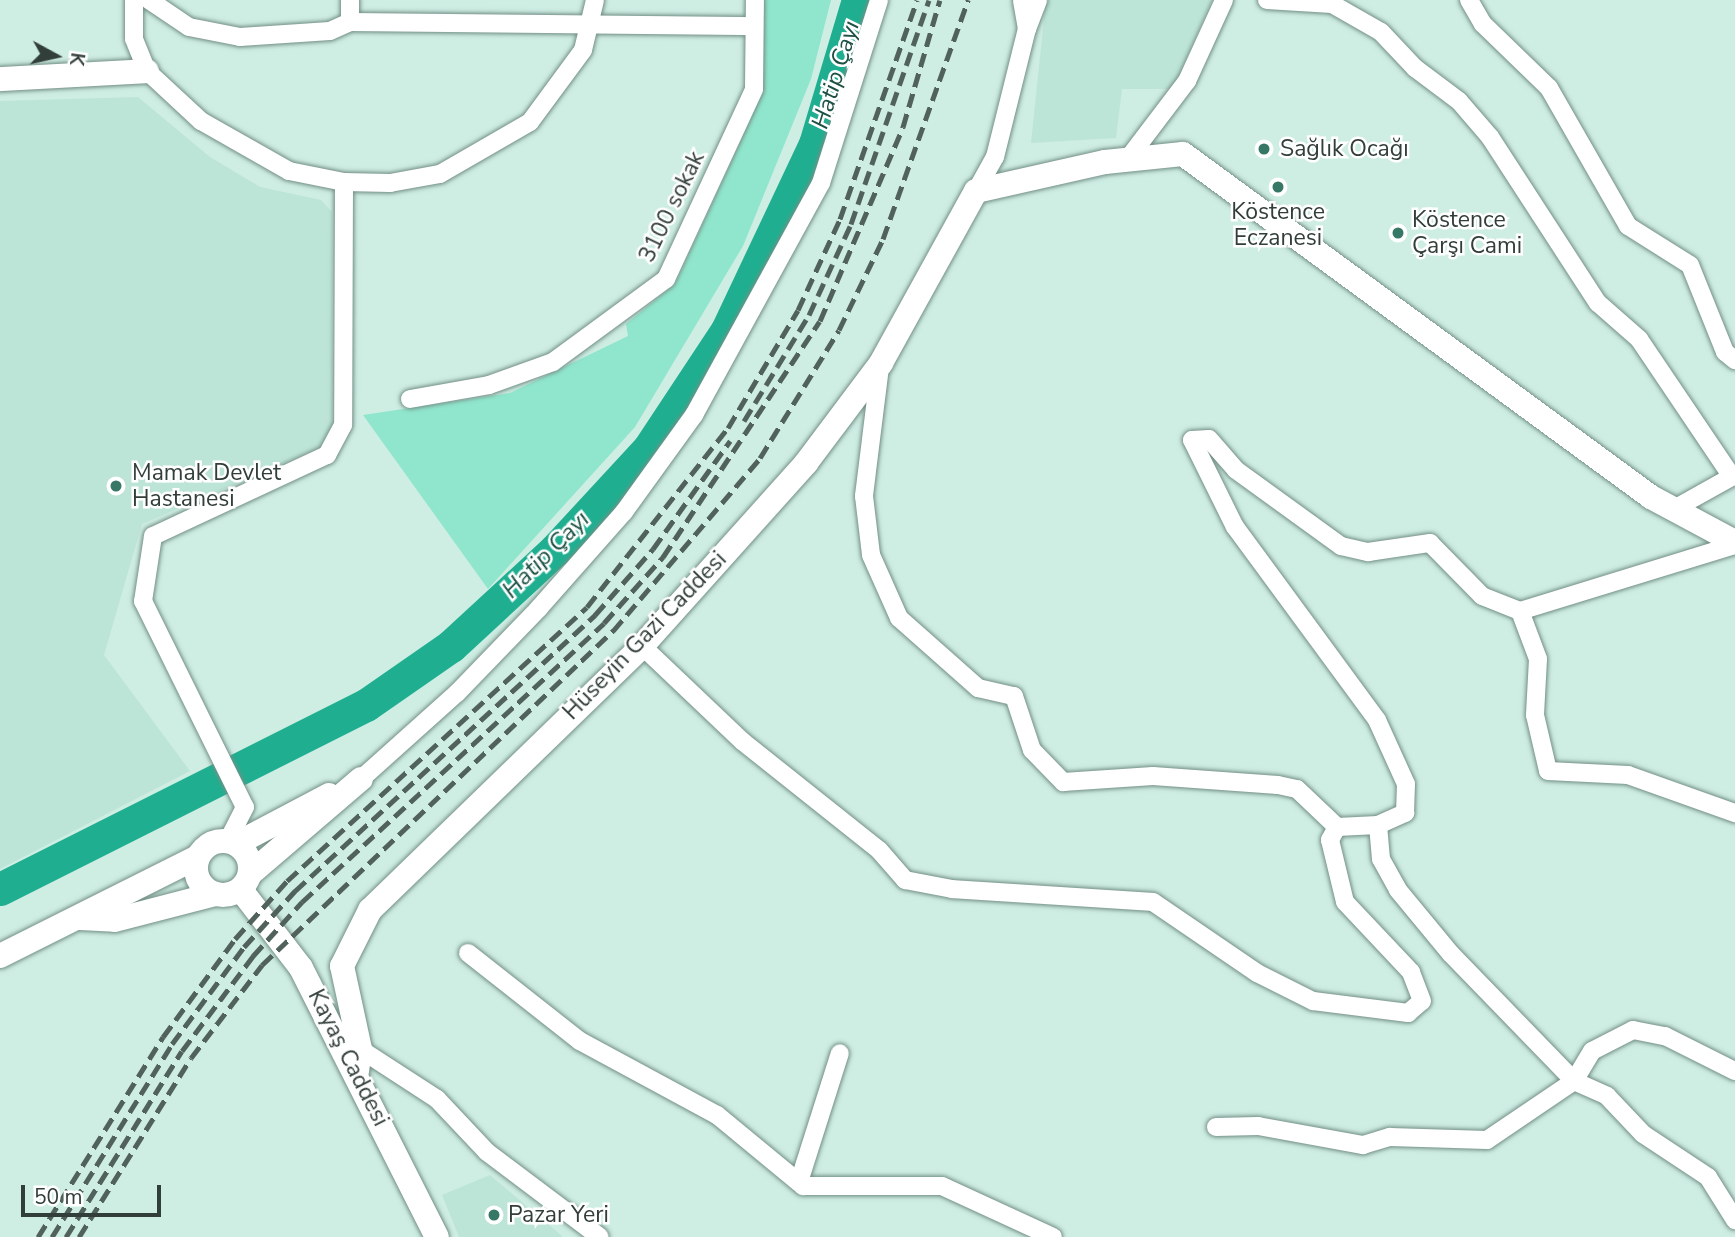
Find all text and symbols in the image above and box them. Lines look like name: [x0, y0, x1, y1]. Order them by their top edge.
water label: Hatip Çayı: [806, 18, 866, 132]
north arrow: [21, 21, 91, 91]
text: K: [63, 51, 91, 67]
place label: Sağlık Ocağı: [1280, 135, 1409, 163]
marker: Sağlık Ocağı: [1254, 139, 1274, 159]
street label: 3100 sokak: [633, 147, 711, 267]
marker: Köstence Eczanesi: [1270, 179, 1286, 195]
place label: Köstence Eczanesi: [1231, 198, 1325, 252]
place label: Köstence Çarşı Cami: [1412, 206, 1522, 260]
marker: Köstence Çarşı Cami: [1390, 225, 1406, 241]
place label: Mamak Devlet Hastanesi: [132, 459, 281, 513]
marker: Mamak Devlet Hastanesi: [106, 476, 126, 496]
water label: Hatip Çayı: [496, 505, 596, 605]
street label: Hüseyin Gazi Caddesi: [558, 546, 732, 726]
street label: Kayaş Caddesi: [302, 985, 394, 1131]
scale bar: [24, 1170, 164, 1214]
text: 50 m: [34, 1183, 83, 1211]
place label: Pazar Yeri: [508, 1201, 609, 1229]
marker: Pazar Yeri: [486, 1207, 502, 1223]

